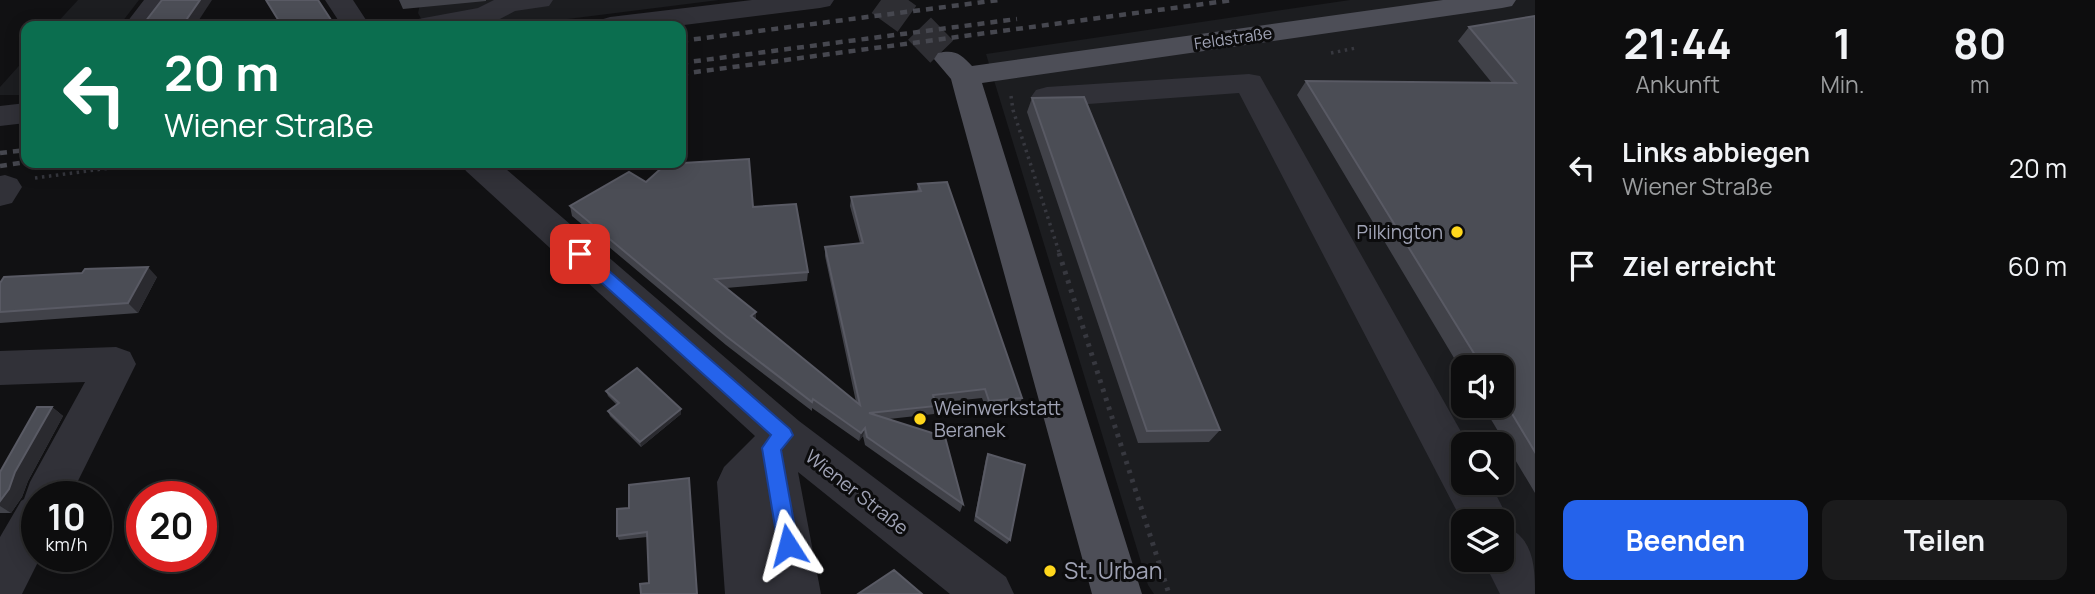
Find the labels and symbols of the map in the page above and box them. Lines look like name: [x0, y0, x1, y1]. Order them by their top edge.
street label: Feldstraße: [1193, 22, 1273, 54]
place label: Pilkington: [1357, 219, 1443, 245]
pin: [550, 224, 610, 284]
marker: Pilkington: [1449, 224, 1465, 240]
place label: Weinwerkstatt Beranek: [934, 395, 1061, 443]
marker: Weinwerkstatt Beranek: [912, 411, 928, 427]
street label: Wiener Straße: [800, 443, 914, 541]
speed limit sign: 20: [126, 481, 217, 572]
position arrow: [751, 508, 825, 582]
place label: St. Urban: [1064, 554, 1162, 586]
marker: St. Urban: [1042, 563, 1058, 579]

